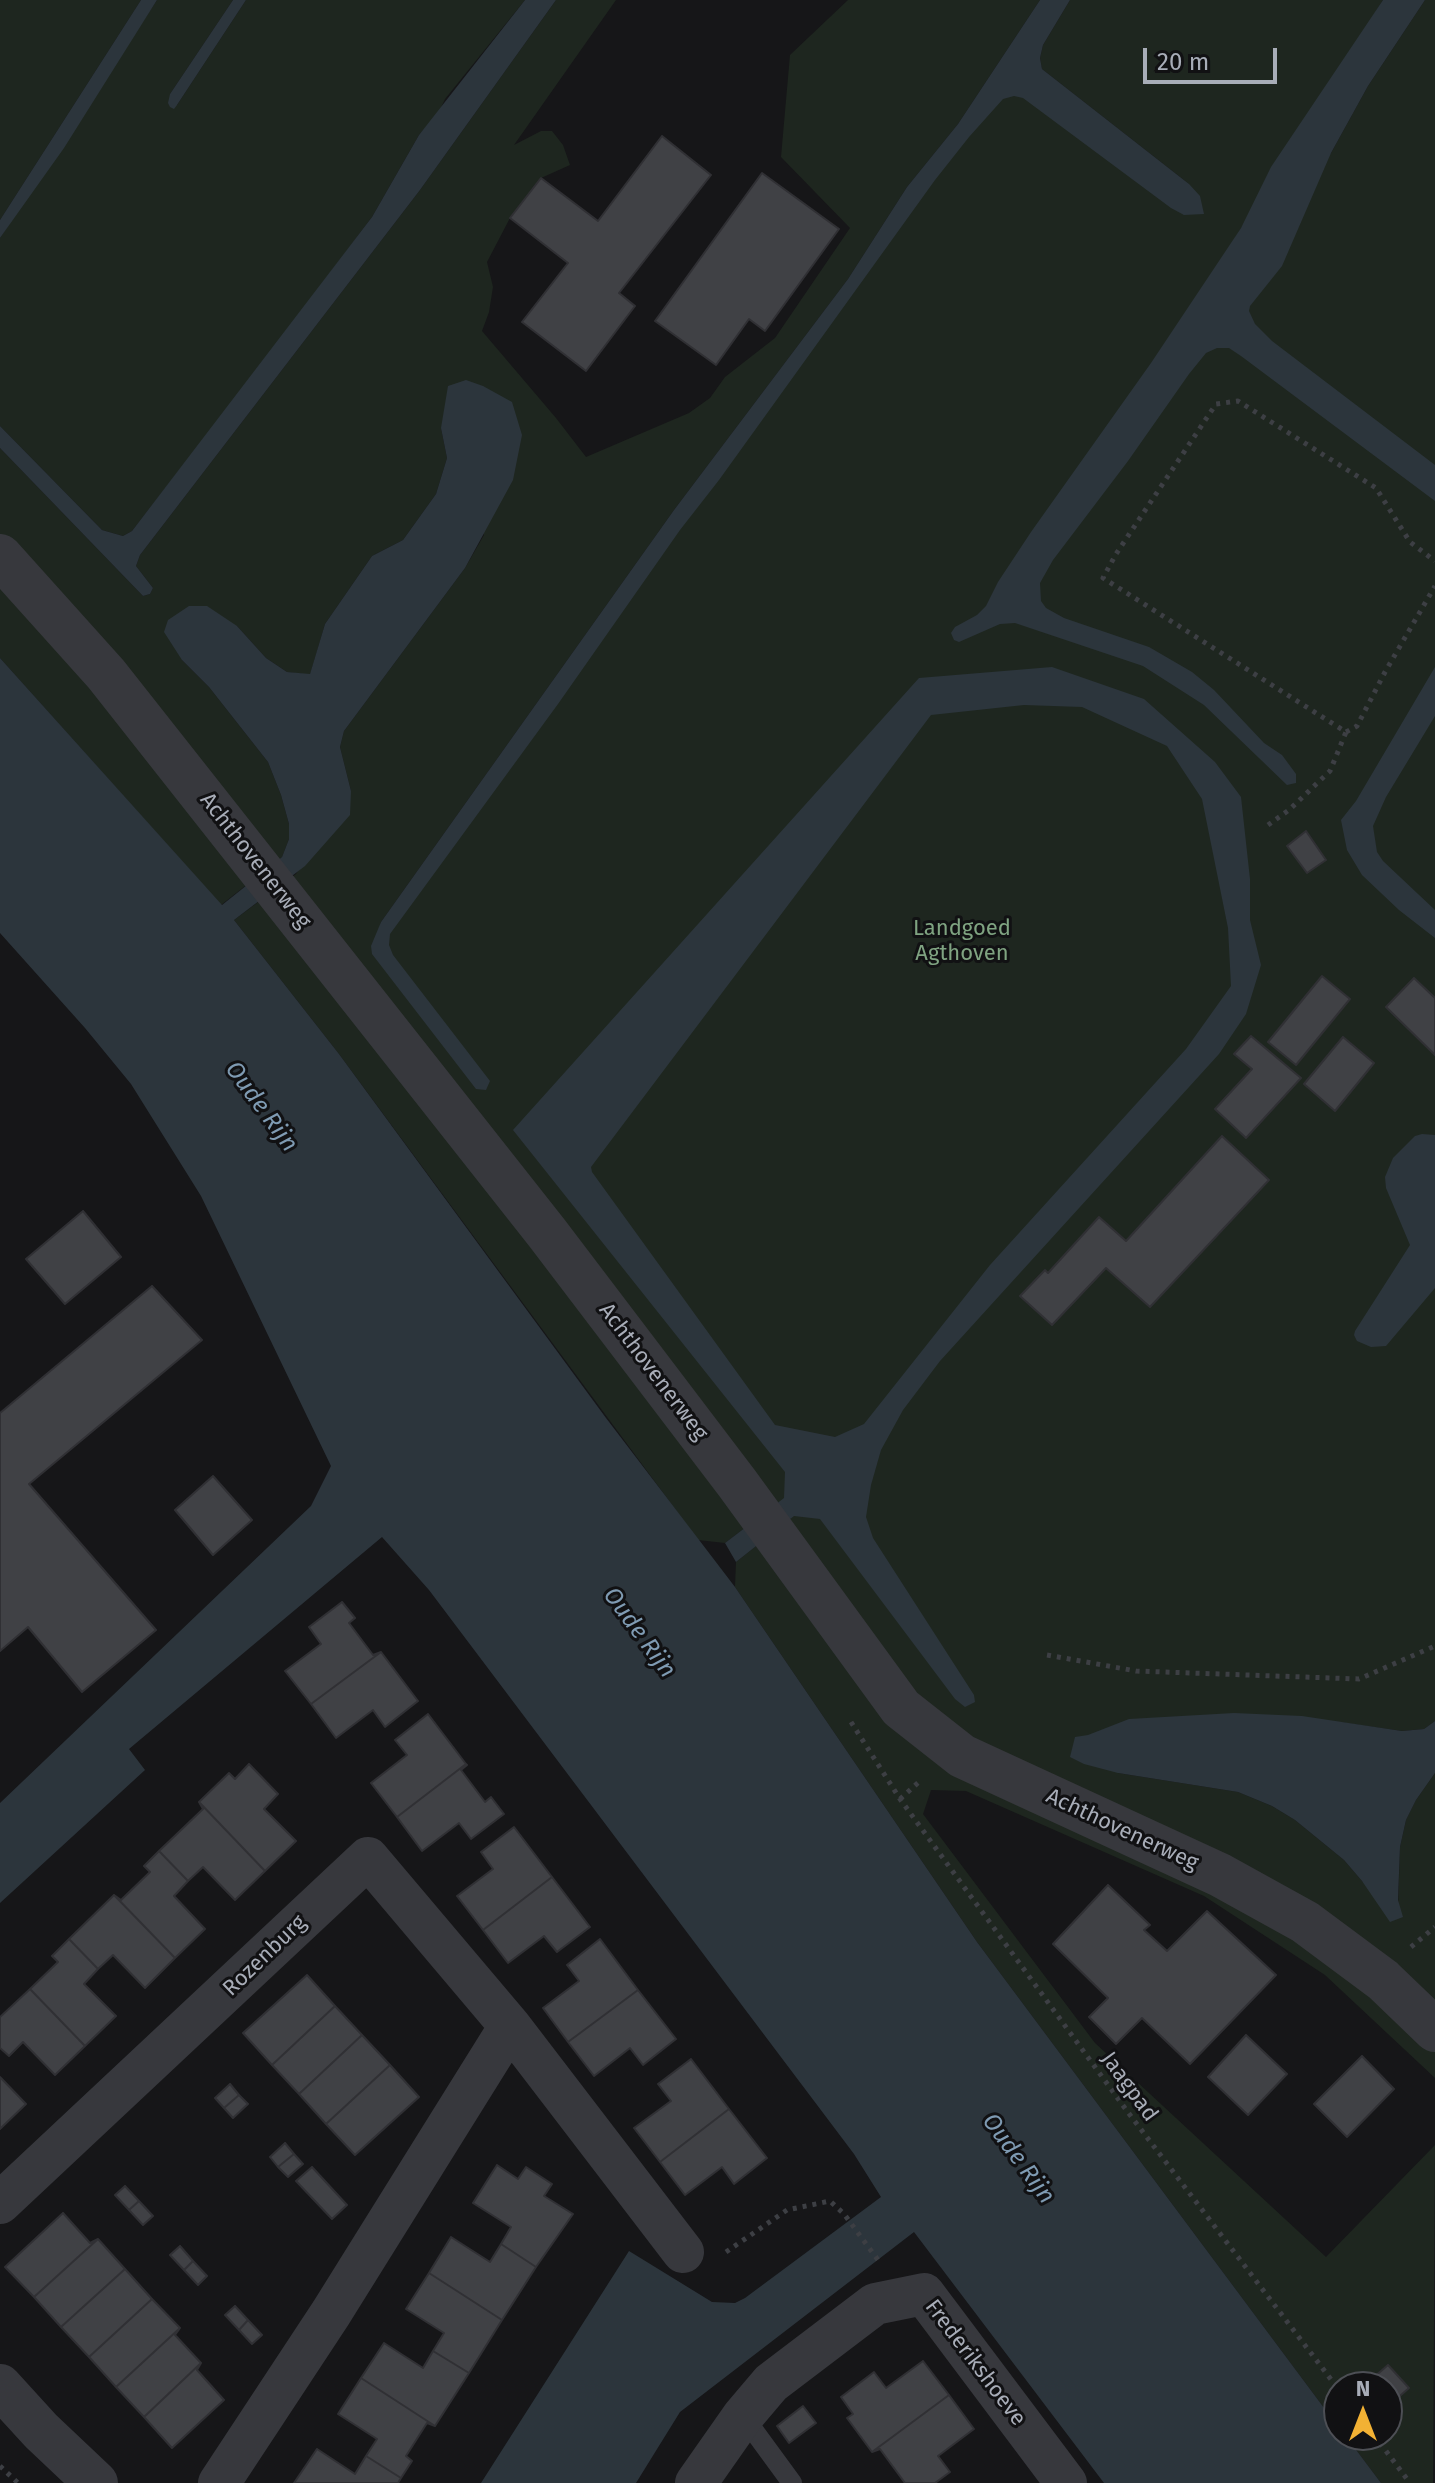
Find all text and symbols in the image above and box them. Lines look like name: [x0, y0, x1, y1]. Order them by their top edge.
scale bar: [1147, 32, 1281, 82]
text: 20 m: [1157, 48, 1209, 76]
street label: Achthovenerweg: [194, 788, 316, 934]
park label: Landgoed Agthoven: [913, 916, 1011, 968]
water label: Oude Rijn: [219, 1056, 303, 1158]
street label: Achthovenerweg: [593, 1298, 713, 1446]
water label: Oude Rijn: [597, 1582, 681, 1684]
street label: Achthovenerweg: [1042, 1783, 1202, 1877]
street label: Rozenburg: [218, 1910, 312, 2002]
street label: Jaagpad: [1095, 2047, 1163, 2127]
water label: Oude Rijn: [976, 2108, 1060, 2210]
street label: Frederikshoeve: [919, 2295, 1031, 2431]
north arrow: [1323, 2371, 1403, 2451]
text: N: [1356, 2375, 1370, 2402]

